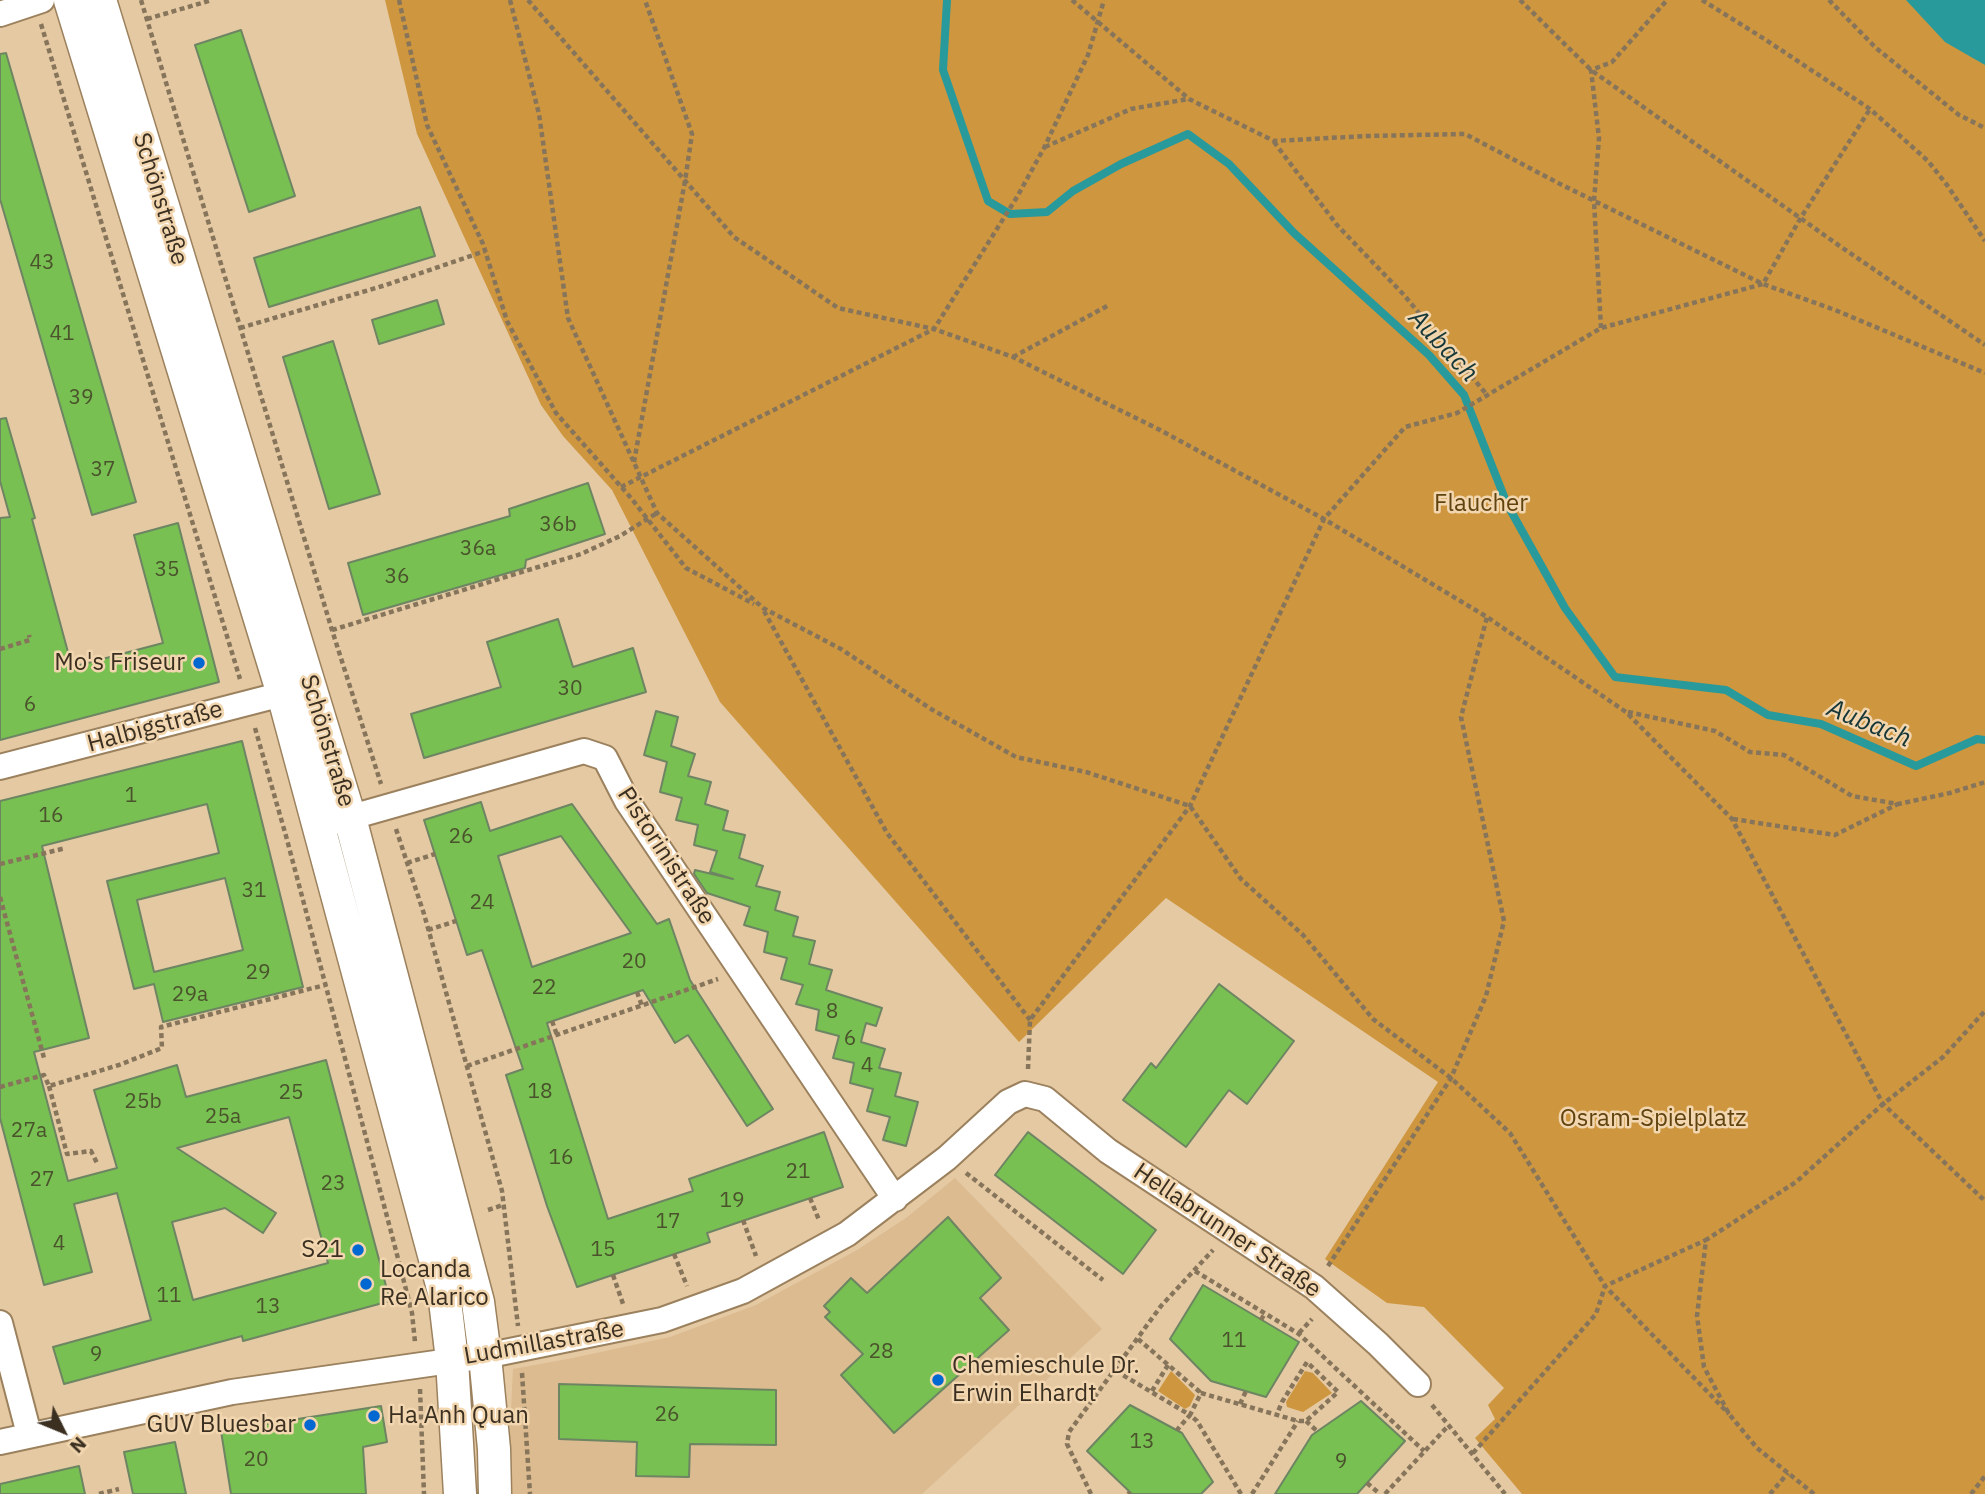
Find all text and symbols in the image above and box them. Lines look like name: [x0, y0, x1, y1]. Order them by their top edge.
street label: Schönstraße: [126, 129, 194, 269]
house number: 43: [29, 250, 55, 276]
water label: Aubach: [1402, 303, 1484, 389]
house number: 41: [49, 321, 75, 347]
house number: 39: [68, 385, 94, 411]
house number: 37: [90, 457, 116, 483]
park label: Flaucher: [1434, 490, 1528, 518]
house number: 36b: [539, 512, 577, 538]
house number: 36a: [460, 536, 496, 562]
house number: 35: [154, 557, 180, 583]
house number: 36: [384, 564, 410, 590]
place label: Mo's Friseur: [54, 649, 185, 677]
marker: Mo's Friseur: [191, 655, 207, 671]
street label: Schönstraße: [293, 671, 361, 811]
house number: 30: [557, 676, 583, 702]
house number: 6: [24, 692, 36, 718]
water label: Aubach: [1822, 693, 1916, 755]
street label: Halbigstraße: [84, 695, 226, 759]
street label: Pistorinistraße: [611, 782, 721, 930]
house number: 1: [125, 783, 137, 809]
house number: 16: [38, 803, 64, 829]
house number: 26: [448, 824, 474, 850]
house number: 31: [241, 878, 267, 904]
house number: 24: [469, 890, 495, 916]
house number: 20: [621, 949, 647, 975]
house number: 29: [245, 960, 271, 986]
house number: 22: [531, 975, 557, 1001]
house number: 29a: [172, 982, 208, 1008]
house number: 8: [826, 999, 838, 1025]
house number: 6: [844, 1026, 856, 1052]
house number: 4: [861, 1053, 873, 1079]
house number: 18: [527, 1079, 553, 1105]
house number: 25: [278, 1080, 304, 1106]
house number: 25b: [124, 1089, 162, 1115]
house number: 25a: [205, 1104, 241, 1130]
park label: Osram-Spielplatz: [1560, 1105, 1746, 1133]
house number: 27a: [11, 1118, 47, 1144]
house number: 16: [548, 1145, 574, 1171]
street label: Hellabrunner Straße: [1128, 1158, 1326, 1304]
house number: 21: [785, 1159, 811, 1185]
house number: 27: [29, 1167, 55, 1193]
house number: 23: [320, 1171, 346, 1197]
house number: 19: [719, 1188, 745, 1214]
house number: 17: [655, 1209, 681, 1235]
house number: 4: [53, 1231, 65, 1257]
place label: S21: [301, 1236, 344, 1264]
house number: 15: [590, 1237, 616, 1263]
marker: S21: [350, 1242, 366, 1258]
place label: Locanda Re Alarico: [380, 1256, 489, 1312]
marker: Locanda Re Alarico: [358, 1276, 374, 1292]
house number: 11: [156, 1283, 182, 1309]
house number: 13: [255, 1294, 281, 1320]
street label: Ludmillastraße: [462, 1315, 626, 1371]
house number: 11: [1221, 1328, 1247, 1354]
house number: 28: [868, 1339, 894, 1365]
house number: 9: [90, 1342, 102, 1368]
place label: Chemieschule Dr. Erwin Elhardt: [952, 1352, 1140, 1408]
marker: Chemieschule Dr. Erwin Elhardt: [930, 1372, 946, 1388]
north arrow: [28, 1396, 98, 1466]
place label: Ha Anh Quan: [388, 1402, 529, 1430]
house number: 26: [654, 1402, 680, 1428]
marker: Ha Anh Quan: [366, 1408, 382, 1424]
place label: GUV Bluesbar: [147, 1411, 296, 1439]
marker: GUV Bluesbar: [302, 1417, 318, 1433]
house number: 13: [1129, 1429, 1155, 1455]
text: N: [65, 1432, 92, 1459]
house number: 20: [243, 1447, 269, 1473]
house number: 9: [1335, 1449, 1347, 1475]

